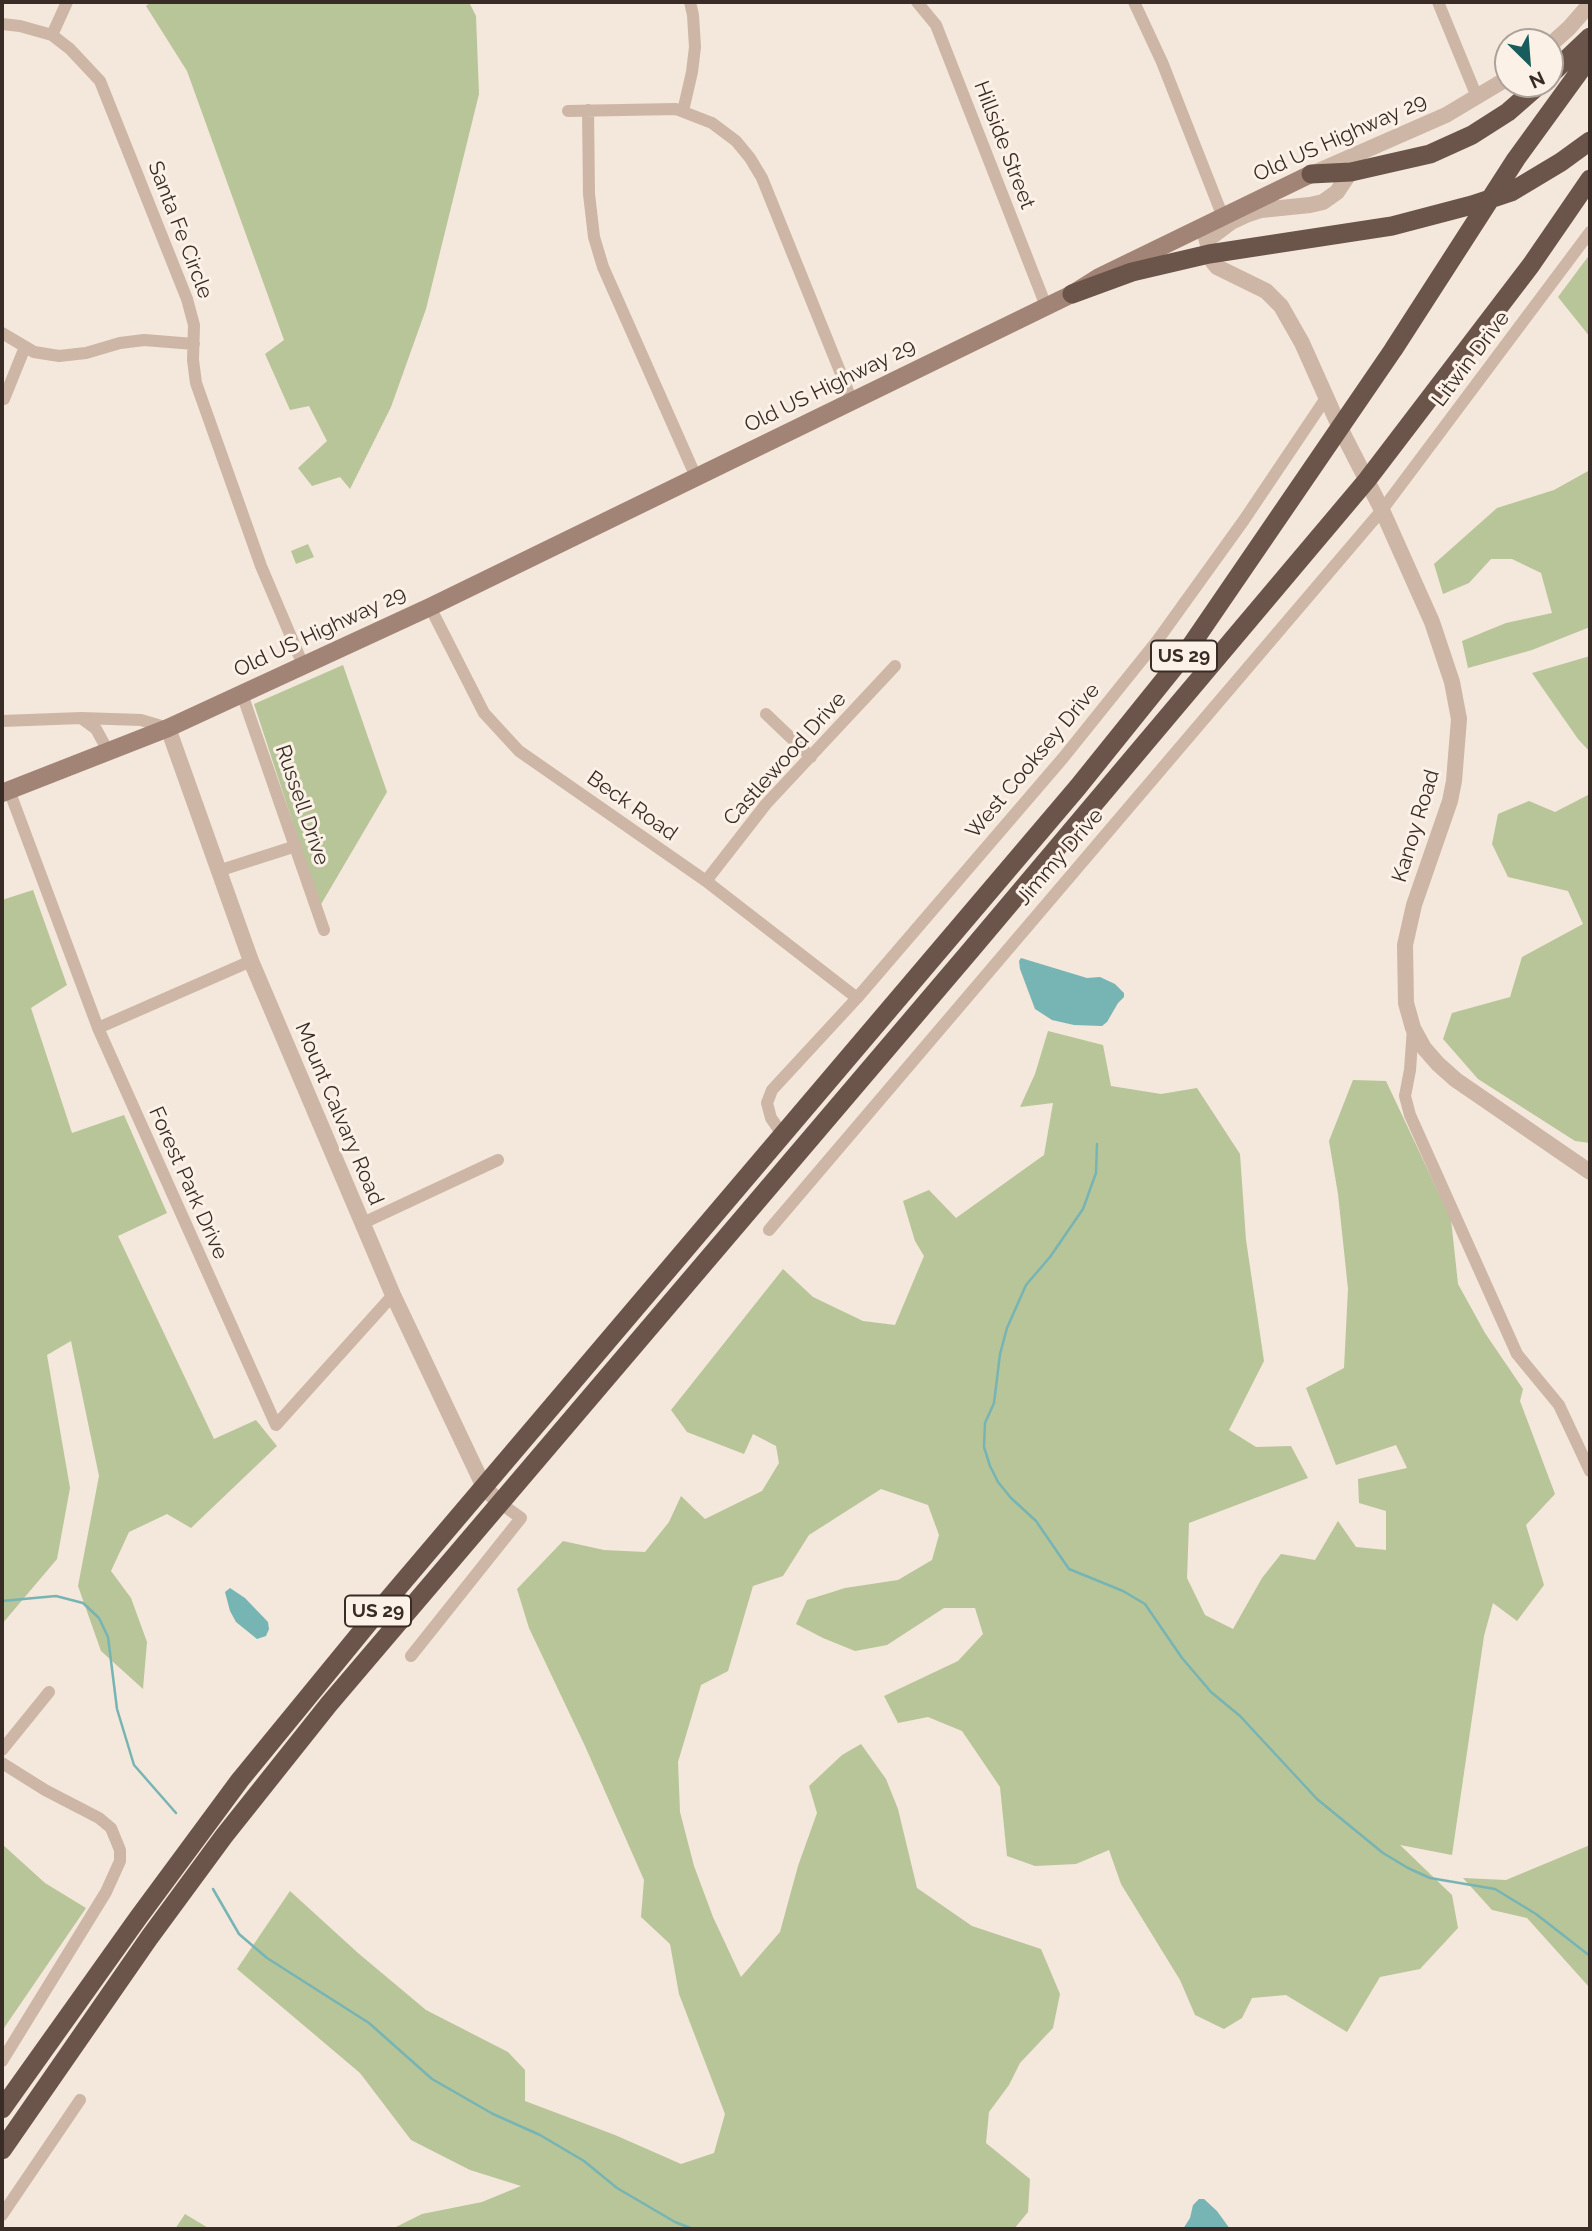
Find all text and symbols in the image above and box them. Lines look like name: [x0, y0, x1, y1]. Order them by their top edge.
north arrow: [1494, 28, 1564, 98]
text: N: [1526, 67, 1548, 93]
street label: Hillside Street: [968, 77, 1040, 213]
street label: Old US Highway 29: [1250, 88, 1430, 188]
street label: Santa Fe Circle: [142, 158, 218, 302]
street label: Litwin Drive: [1427, 306, 1515, 412]
street label: Old US Highway 29: [741, 334, 919, 438]
street label: Old US Highway 29: [230, 581, 410, 683]
road number: US 29: [1151, 640, 1217, 671]
street label: West Cooksey Drive: [961, 678, 1105, 844]
street label: Castlewood Drive: [718, 687, 852, 831]
street label: Russell Drive: [270, 742, 334, 868]
street label: Beck Road: [582, 766, 682, 846]
street label: Kanoy Road: [1387, 767, 1445, 885]
street label: Jimmy Drive: [1011, 803, 1109, 911]
street label: Mount Calvary Road: [289, 1019, 389, 1209]
street label: Forest Park Drive: [143, 1103, 233, 1263]
road number: US 29: [345, 1596, 411, 1626]

